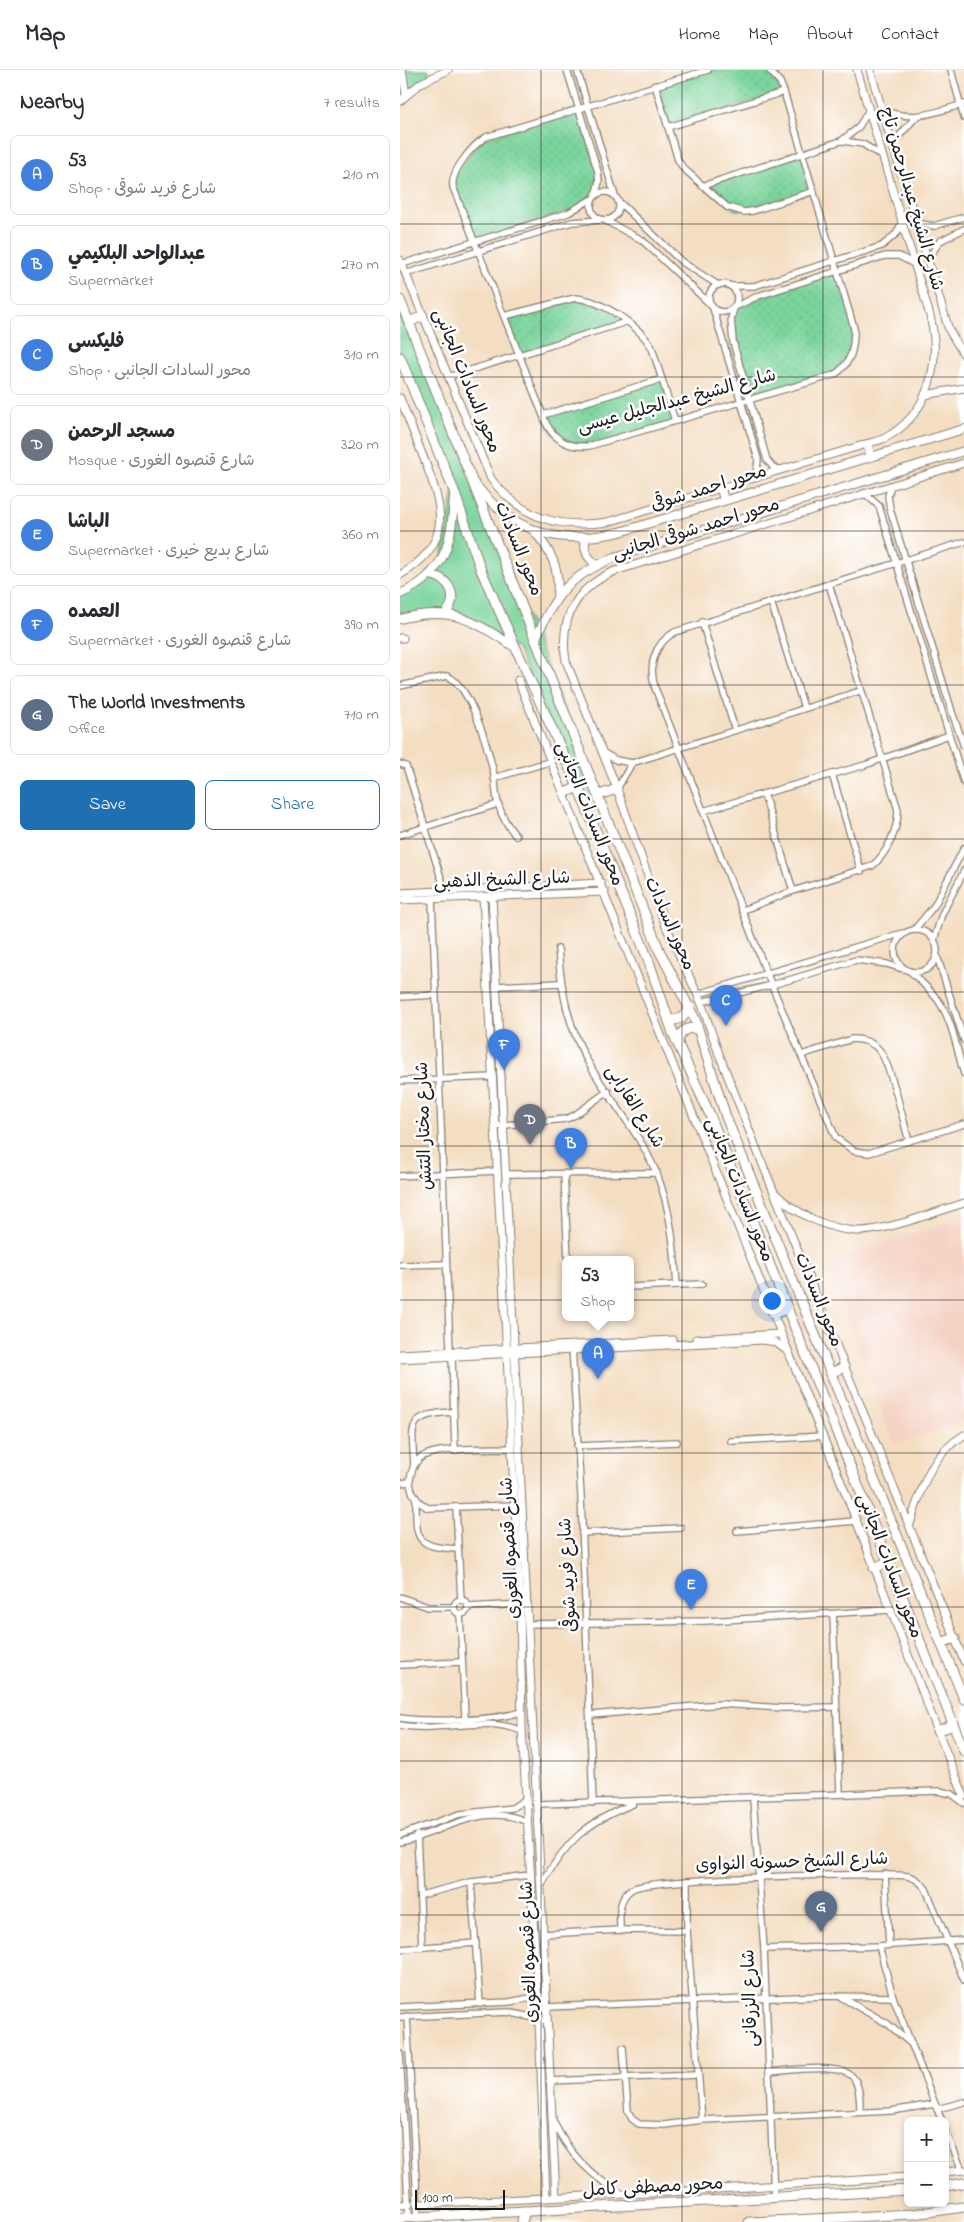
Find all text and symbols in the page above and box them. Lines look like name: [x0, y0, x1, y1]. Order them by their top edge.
text: Map: [25, 17, 66, 52]
text: Home: [679, 22, 720, 48]
text: Map: [748, 22, 779, 48]
text: About: [807, 22, 853, 48]
text: Contact: [881, 22, 939, 48]
text: Nearby: [20, 88, 84, 118]
text: 7 results: [324, 91, 380, 115]
street label: شارع الشيخ عبدالرحمن تاج: [872, 104, 950, 294]
text: 53: [68, 148, 87, 175]
text: A: [32, 163, 42, 187]
text: 210 m: [343, 163, 379, 187]
text: Shop · شارع فريد شوقى: [68, 177, 216, 201]
text: عبدالواحد البلكيمي: [68, 241, 205, 268]
text: B: [32, 253, 42, 277]
text: 270 m: [341, 253, 379, 277]
text: Supermarket: [68, 269, 154, 293]
street label: محور السادات الجانبى: [425, 305, 507, 457]
text: فليكسى: [68, 329, 124, 356]
text: C: [33, 343, 41, 367]
text: 310 m: [344, 343, 379, 367]
text: Shop · محور السادات الجانبى: [68, 359, 251, 383]
street label: شارع الشيخ عبدالجليل عيسى: [575, 363, 779, 441]
text: مسجد الرحمن: [68, 419, 175, 446]
text: D: [31, 433, 43, 457]
text: 320 m: [341, 433, 379, 457]
text: Mosque · شارع قنصوه الغورى: [68, 449, 255, 473]
street label: محور احمد شوقى: [647, 458, 770, 519]
street label: محور احمد شوقى الجانبى: [609, 491, 783, 568]
street label: محور السادات: [487, 498, 549, 600]
text: الباشا: [68, 509, 109, 536]
text: E: [32, 523, 42, 547]
text: 360 m: [342, 523, 379, 547]
text: Supermarket · شارع بديع خيرى: [68, 539, 269, 563]
text: العمده: [68, 599, 120, 626]
text: F: [32, 613, 42, 637]
text: 390 m: [344, 613, 379, 637]
text: Supermarket · شارع قنصوه الغورى: [68, 629, 291, 653]
text: The World Investments: [68, 690, 245, 717]
text: G: [32, 703, 42, 727]
text: 710 m: [344, 703, 379, 727]
text: Office: [68, 717, 105, 741]
street label: محور السادات الجانبى: [548, 738, 630, 890]
button: Save: [20, 780, 195, 830]
button: Share: [205, 780, 380, 830]
street label: شارع الشيخ الذهبى: [433, 866, 571, 896]
street label: محور السادات: [637, 873, 701, 975]
pin: C: [710, 985, 742, 1026]
pin: F: [488, 1029, 520, 1070]
street label: شارع الفارابى: [598, 1060, 670, 1154]
street label: شارع مختار التتش: [410, 1061, 440, 1191]
pin: D: [514, 1104, 546, 1145]
street label: محور السادات الجانبى: [698, 1114, 780, 1266]
pin: B: [555, 1128, 587, 1169]
street label: محور السادات: [787, 1249, 849, 1351]
popup: [562, 1256, 634, 1321]
text: 53: [581, 1263, 599, 1290]
your location: [759, 1288, 785, 1314]
text: Shop: [581, 1290, 615, 1314]
pin: A: [582, 1338, 614, 1379]
street label: شارع قنصوه الغورى: [494, 1476, 528, 1620]
street label: محور السادات الجانبى: [849, 1490, 929, 1642]
street label: شارع فريد شوقى: [552, 1517, 585, 1633]
pin: E: [675, 1569, 707, 1610]
street label: شارع الشيخ حسونه النواوى: [695, 1847, 889, 1879]
street label: شارع قنصوه الغورى: [515, 1881, 545, 2023]
pin: G: [805, 1891, 837, 1932]
street label: شارع الزرقانى: [736, 1949, 766, 2047]
map controls: [904, 2117, 949, 2207]
button: +: [904, 2117, 949, 2162]
button: −: [904, 2162, 949, 2207]
street label: محور مصطفى كامل: [582, 2171, 724, 2205]
scale bar: [415, 2187, 505, 2210]
text: 100 m: [422, 2188, 453, 2209]

